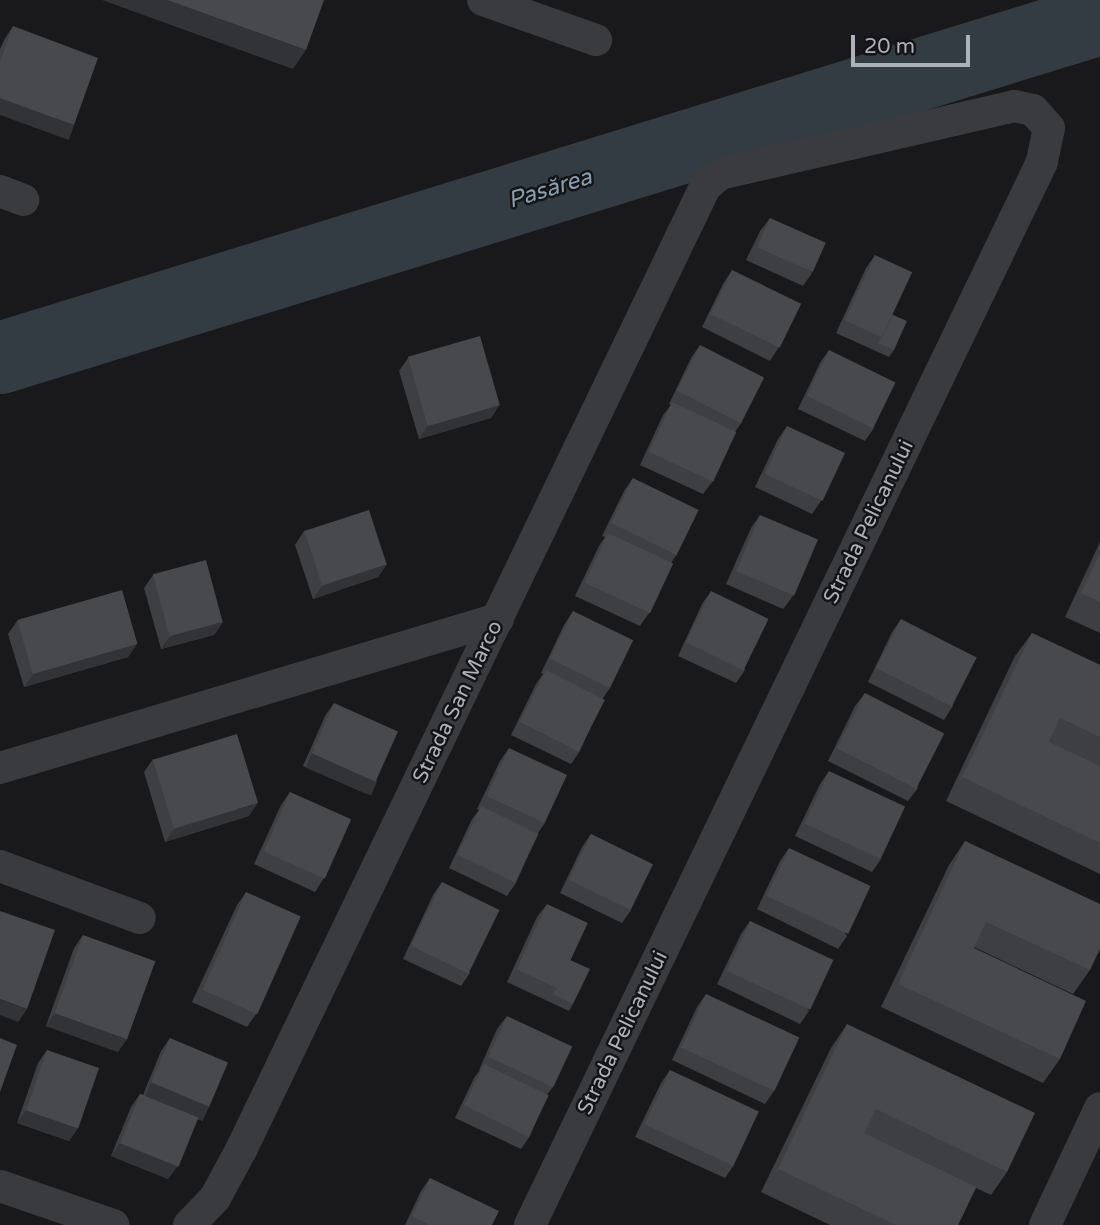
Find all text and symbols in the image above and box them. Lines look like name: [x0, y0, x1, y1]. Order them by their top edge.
scale bar: [855, 21, 974, 65]
text: 20 m: [864, 34, 915, 59]
water label: Pasărea: [505, 163, 595, 215]
street label: Strada Pelicanului: [818, 436, 920, 608]
street label: Strada San Marco: [408, 617, 508, 787]
street label: Strada Pelicanului: [572, 947, 674, 1119]

